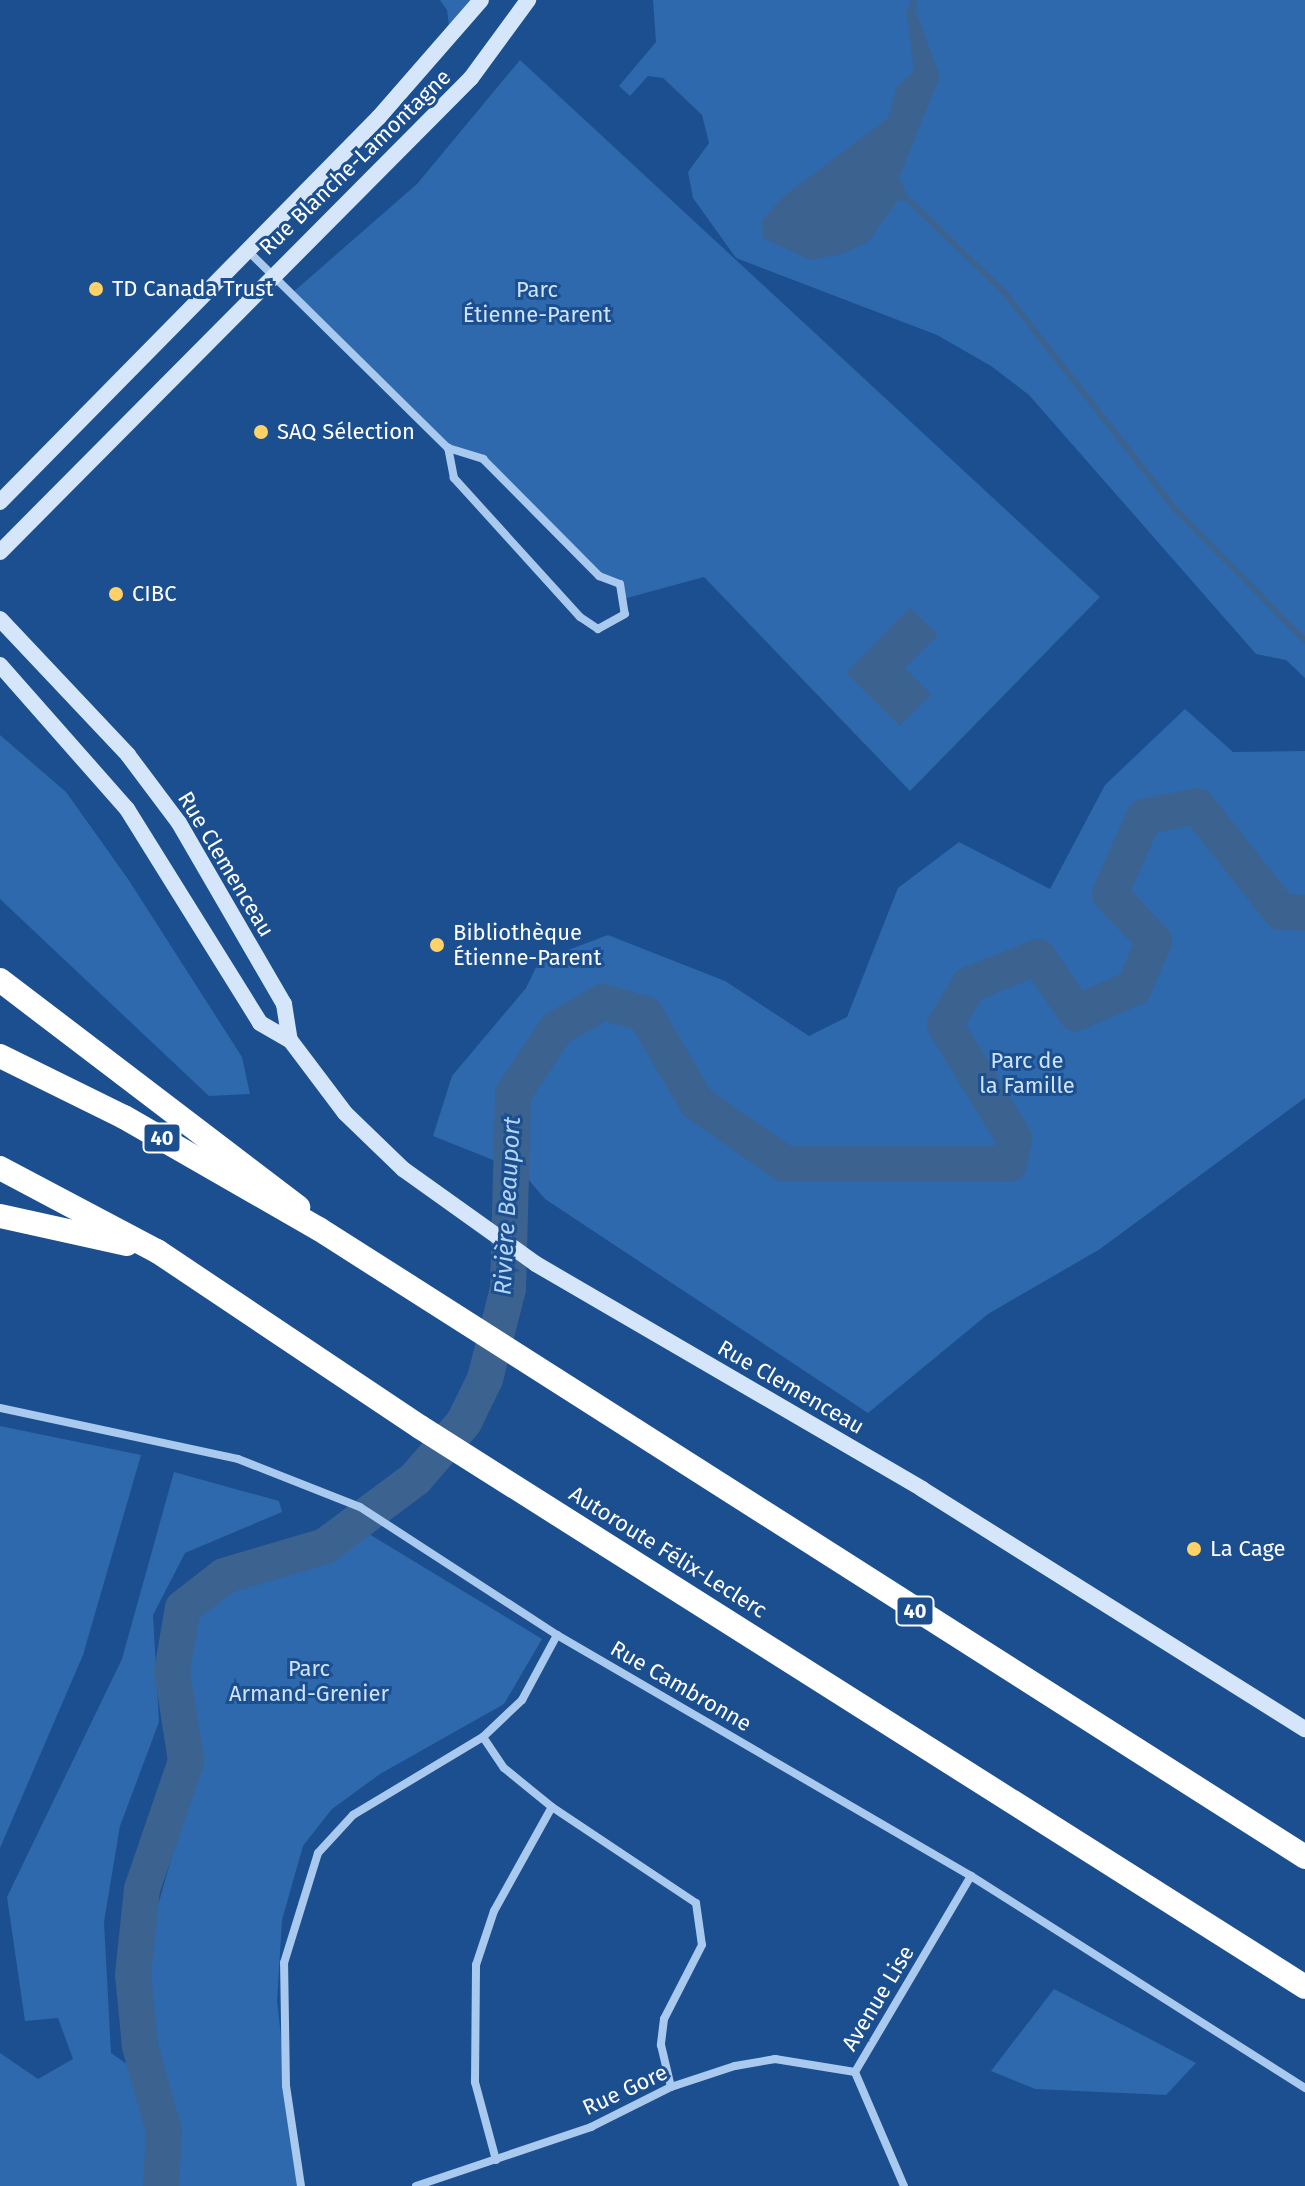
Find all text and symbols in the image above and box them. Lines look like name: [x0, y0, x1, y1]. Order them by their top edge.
street label: Rue Blanche-Lamontagne: [254, 64, 456, 260]
place label: TD Canada Trust: [112, 276, 273, 302]
park label: Parc Étienne-Parent: [463, 276, 611, 328]
marker: TD Canada Trust: [87, 280, 105, 298]
place label: SAQ Sélection: [277, 419, 415, 445]
marker: SAQ Sélection: [252, 423, 270, 441]
place label: CIBC: [132, 581, 177, 607]
marker: CIBC: [107, 585, 125, 603]
street label: Rue Clemenceau: [172, 787, 280, 941]
place label: Bibliothèque Étienne-Parent: [453, 919, 601, 970]
marker: Bibliothèque Étienne-Parent: [428, 936, 446, 954]
park label: Parc de la Famille: [979, 1047, 1075, 1098]
water label: Rivière Beauport: [489, 1116, 527, 1296]
road number: 40: [142, 1122, 182, 1154]
street label: Rue Clemenceau: [713, 1334, 869, 1440]
street label: Autoroute Félix-Leclerc: [564, 1480, 772, 1624]
place label: La Cage: [1210, 1536, 1285, 1562]
marker: La Cage: [1185, 1540, 1203, 1558]
road number: 40: [895, 1595, 935, 1627]
street label: Rue Cambronne: [606, 1635, 756, 1737]
park label: Parc Armand-Grenier: [229, 1655, 389, 1706]
street label: Avenue Lise: [836, 1941, 920, 2055]
street label: Rue Gore: [578, 2059, 672, 2121]

